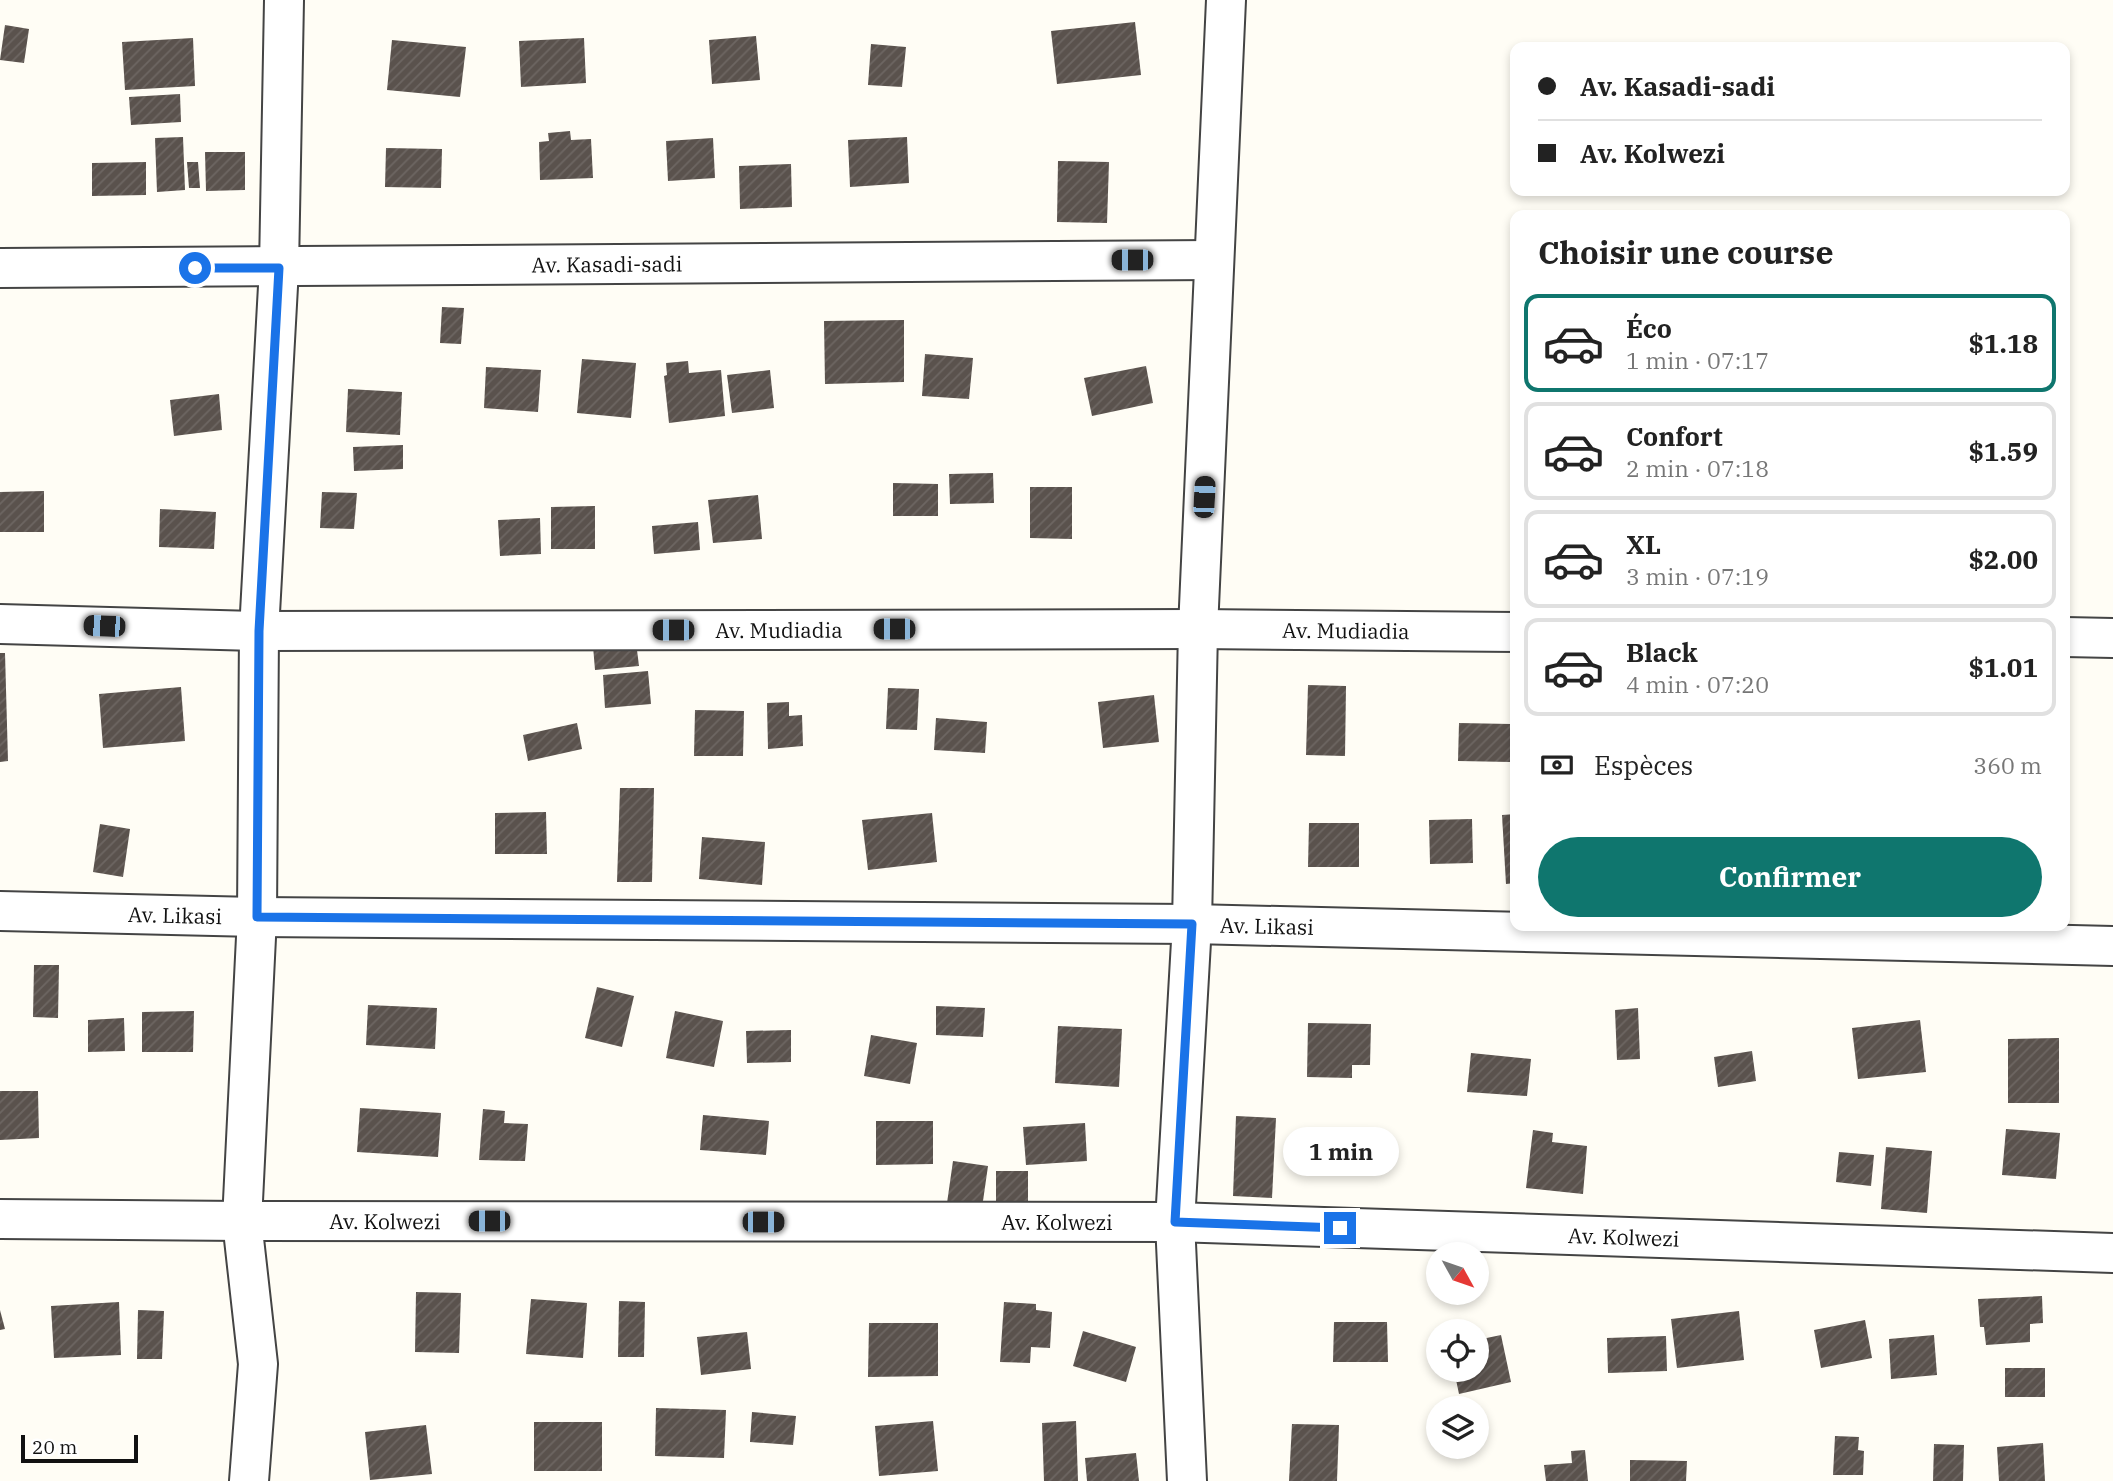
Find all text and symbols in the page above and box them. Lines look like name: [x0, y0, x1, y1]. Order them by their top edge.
text: Av. Kasadi-sadi: [1580, 69, 1775, 103]
text: Av. Kolwezi: [1580, 136, 1725, 170]
text: Choisir une course: [1538, 231, 1834, 273]
street label: Av. Kasadi-sadi: [531, 250, 683, 278]
car: [1112, 250, 1154, 271]
route start: [179, 252, 211, 284]
text: Éco: [1626, 311, 1672, 345]
icon: car: [1542, 312, 1605, 375]
text: $1.18: [1968, 326, 2038, 360]
text: 1 min · 07:17: [1626, 345, 1769, 375]
text: Confort: [1626, 419, 1723, 453]
icon: car: [1542, 420, 1605, 483]
text: $1.59: [1968, 434, 2038, 468]
text: 2 min · 07:18: [1626, 453, 1769, 483]
car: [1193, 475, 1216, 519]
text: XL: [1626, 527, 1661, 561]
icon: car: [1542, 528, 1605, 591]
text: $2.00: [1968, 542, 2038, 576]
text: 3 min · 07:19: [1626, 561, 1769, 591]
car: [83, 615, 126, 637]
street label: Av. Mudiadia: [715, 616, 843, 644]
street label: Av. Mudiadia: [1282, 616, 1410, 645]
car: [874, 619, 916, 640]
car: [653, 620, 695, 641]
text: Black: [1626, 635, 1698, 669]
icon: car: [1542, 636, 1605, 699]
text: $1.01: [1968, 650, 2038, 684]
text: 4 min · 07:20: [1626, 669, 1769, 699]
icon: cash: [1538, 746, 1576, 784]
text: Espèces: [1594, 748, 1693, 782]
text: 360 m: [1973, 750, 2042, 780]
button: Confirmer: [1538, 837, 2042, 917]
street label: Av. Likasi: [128, 900, 222, 930]
street label: Av. Likasi: [1220, 911, 1314, 941]
callout: 1 min: [1282, 1126, 1398, 1176]
text: 1 min: [1309, 1136, 1373, 1166]
street label: Av. Kolwezi: [329, 1207, 441, 1235]
street label: Av. Kolwezi: [1001, 1208, 1113, 1236]
car: [469, 1211, 511, 1232]
car: [743, 1212, 785, 1233]
route end: [1324, 1212, 1356, 1244]
street label: Av. Kolwezi: [1568, 1221, 1680, 1253]
north arrow: [1426, 1242, 1489, 1306]
map controls: [1426, 1242, 1489, 1459]
button: locate: [1426, 1319, 1489, 1382]
button: layers: [1426, 1396, 1489, 1459]
scale bar: [21, 1432, 138, 1464]
text: 20 m: [32, 1435, 77, 1459]

